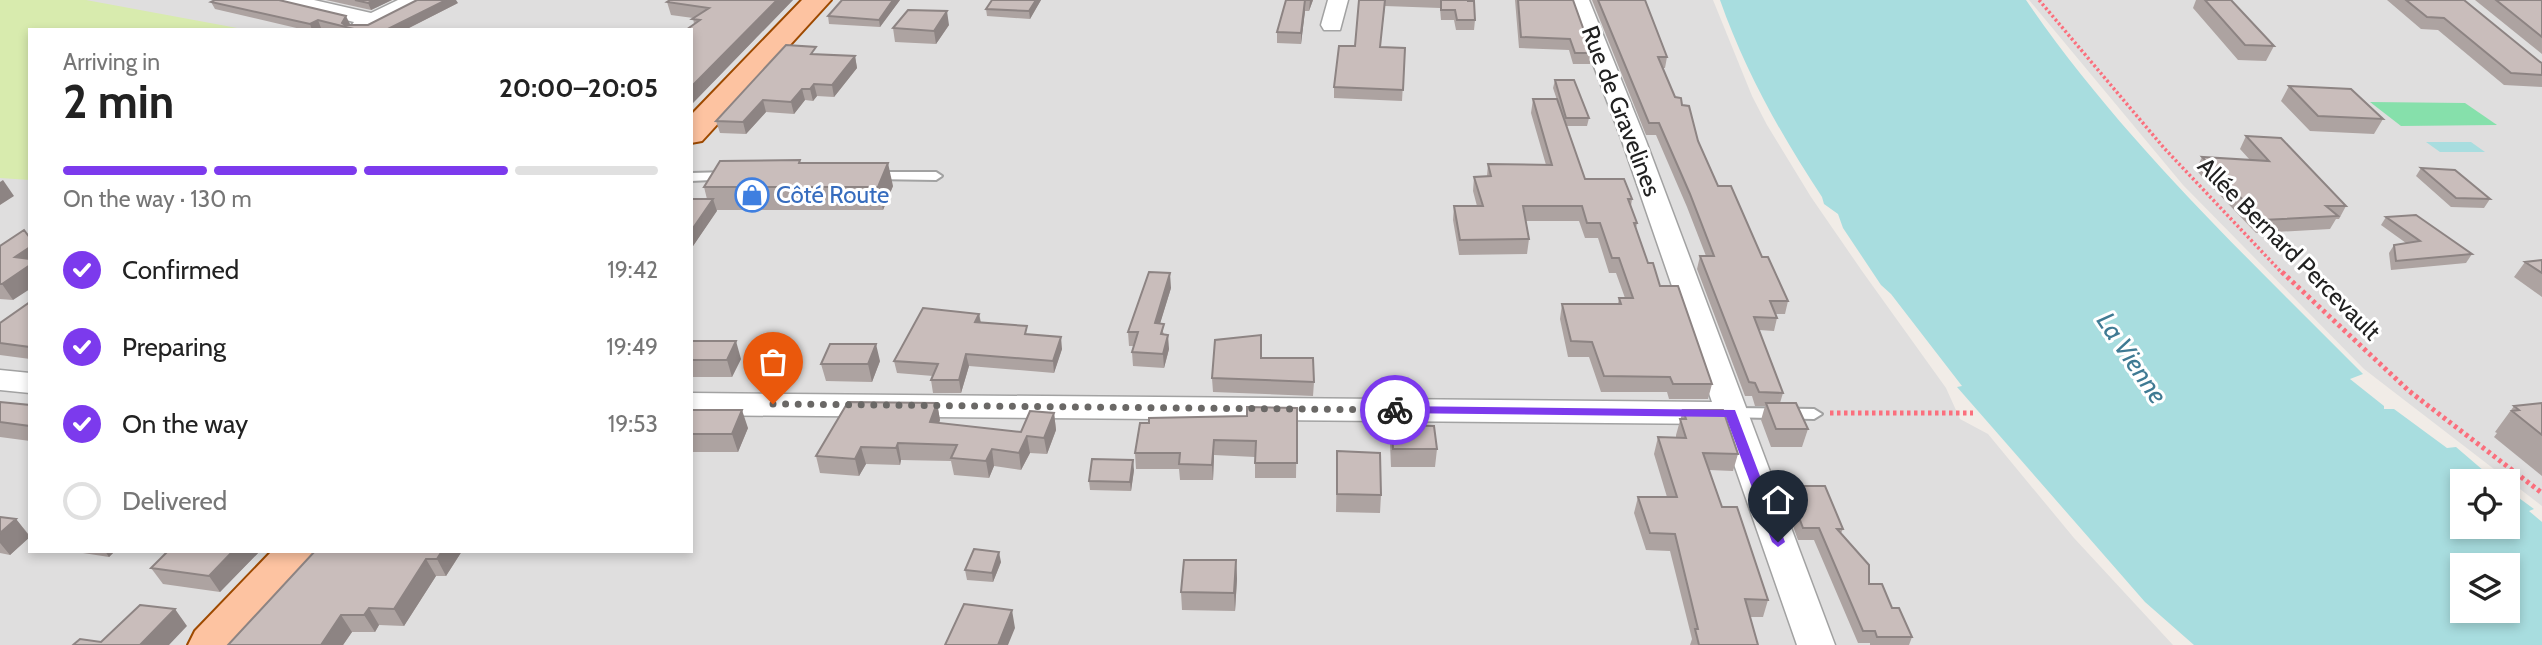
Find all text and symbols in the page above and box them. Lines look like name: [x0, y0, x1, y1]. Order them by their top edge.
street label: Rue de Gravelines: [1576, 22, 1667, 200]
text: Arriving in: [63, 48, 160, 76]
text: 20:00–20:05: [499, 72, 658, 104]
text: 2 min: [63, 74, 174, 130]
street label: Allée Bernard Percevault: [2192, 151, 2387, 346]
shop icon: Côté Route: [733, 176, 771, 214]
place label: Côté Route: [776, 180, 889, 209]
text: On the way · 130 m: [63, 185, 252, 213]
icon: check: [63, 251, 101, 289]
text: Confirmed: [122, 254, 239, 286]
text: 19:42: [607, 256, 658, 284]
water label: La Vienne: [2090, 306, 2174, 410]
icon: check: [63, 328, 101, 366]
text: Preparing: [122, 331, 226, 363]
pin: [743, 332, 803, 404]
text: 19:49: [606, 333, 658, 361]
icon: bag: [754, 343, 792, 381]
courier: [1360, 375, 1430, 445]
icon: bike: [1376, 391, 1414, 429]
icon: check: [63, 405, 101, 443]
text: On the way: [122, 408, 248, 440]
text: 19:53: [608, 410, 658, 438]
map controls: [2450, 469, 2520, 623]
button: locate: [2450, 469, 2520, 539]
pin: [1748, 470, 1808, 542]
icon: home: [1759, 481, 1797, 519]
text: Delivered: [122, 485, 227, 517]
button: layers: [2450, 553, 2520, 623]

